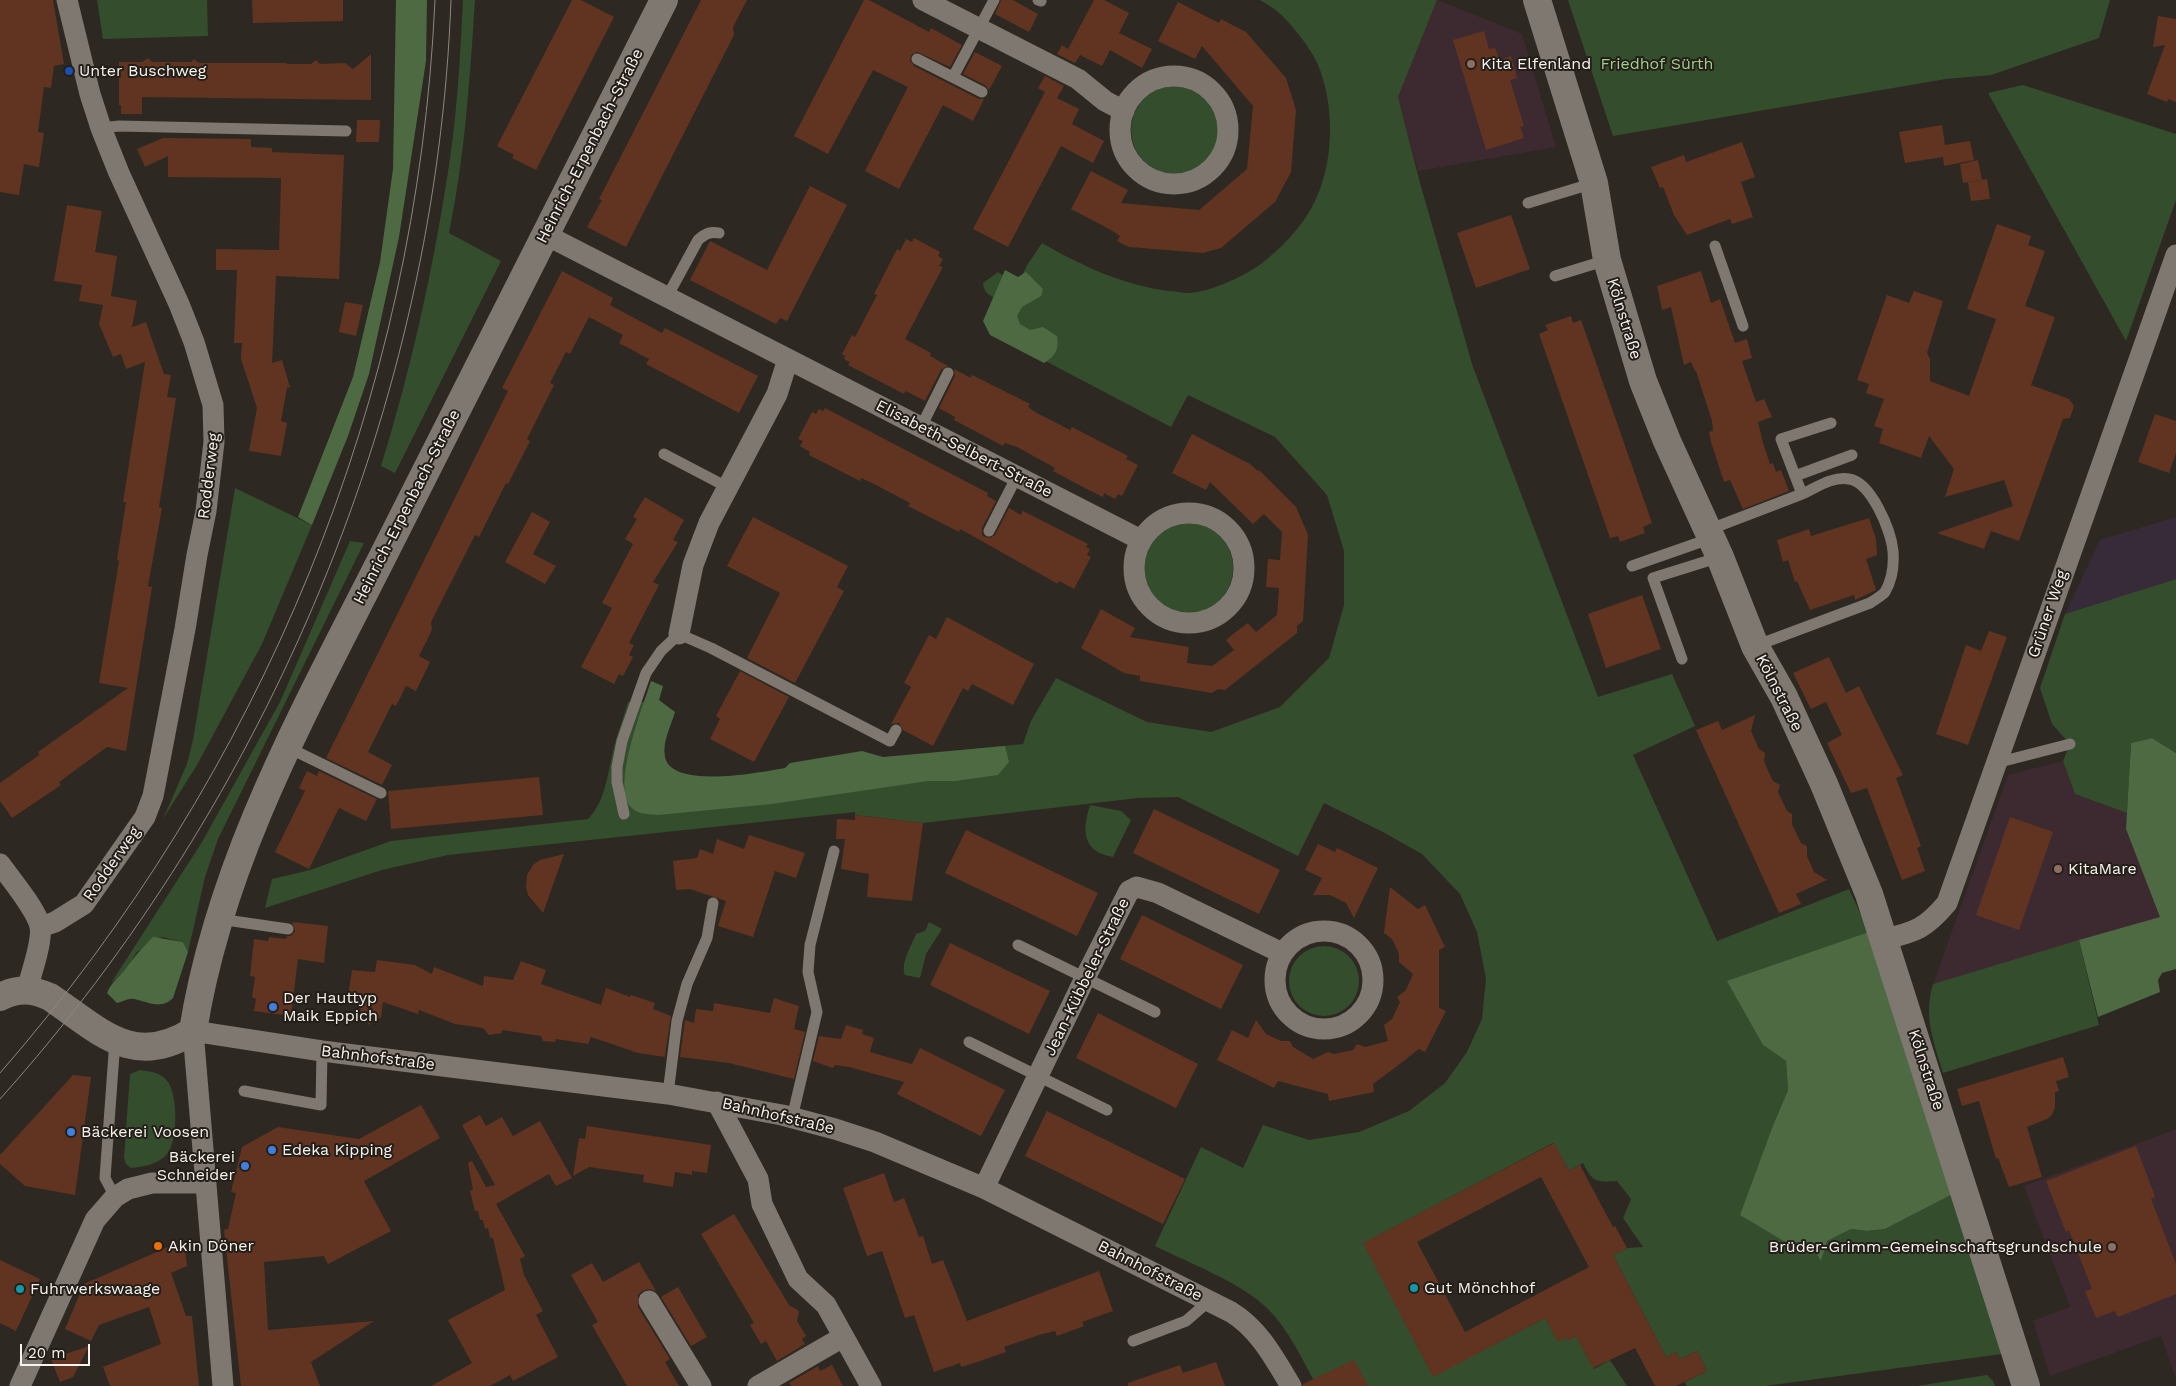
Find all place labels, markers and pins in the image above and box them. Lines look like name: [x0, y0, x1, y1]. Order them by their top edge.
place label: Kita Elfenland: [1481, 54, 1591, 74]
marker: Kita Elfenland: [1465, 58, 1477, 70]
place label: Unter Buschweg: [79, 61, 206, 81]
marker: Unter Buschweg: [63, 65, 75, 77]
place label: KitaMare: [2068, 859, 2137, 879]
marker: KitaMare: [2052, 863, 2064, 875]
place label: Der Hauttyp Maik Eppich: [283, 988, 378, 1026]
marker: Der Hauttyp Maik Eppich: [267, 1001, 279, 1013]
place label: Bäckerei Voosen: [81, 1122, 209, 1142]
marker: Bäckerei Voosen: [65, 1126, 77, 1138]
place label: Edeka Kipping: [282, 1140, 392, 1160]
marker: Edeka Kipping: [266, 1144, 278, 1156]
place label: Bäckerei Schneider: [157, 1147, 235, 1185]
marker: Bäckerei Schneider: [239, 1160, 251, 1172]
place label: Akin Döner: [168, 1236, 254, 1256]
place label: Brüder-Grimm-Gemeinschaftsgrundschule: [1769, 1237, 2102, 1257]
marker: Akin Döner: [152, 1240, 164, 1252]
marker: Brüder-Grimm-Gemeinschaftsgrundschule: [2106, 1241, 2118, 1253]
place label: Gut Mönchhof: [1424, 1278, 1535, 1298]
place label: Fuhrwerkswaage: [30, 1279, 160, 1299]
marker: Gut Mönchhof: [1408, 1282, 1420, 1294]
marker: Fuhrwerkswaage: [14, 1283, 26, 1295]

